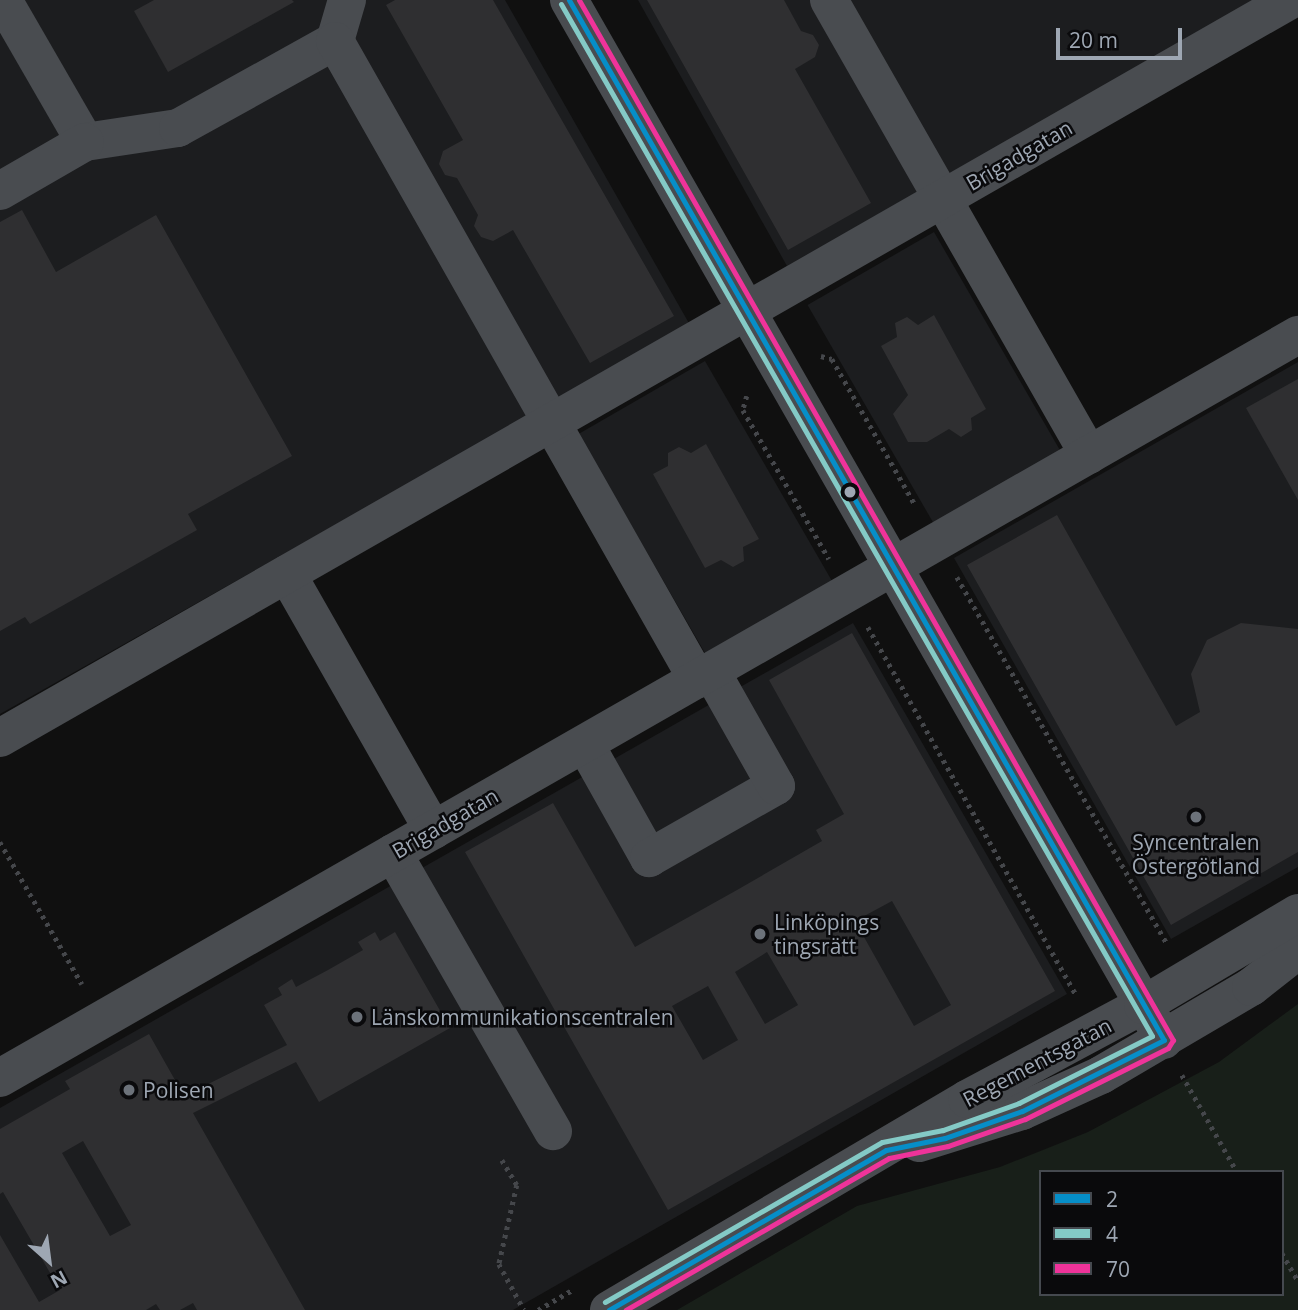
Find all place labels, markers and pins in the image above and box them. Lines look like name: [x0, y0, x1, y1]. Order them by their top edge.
unlabelled marker: [843, 485, 857, 499]
marker: Syncentralen Östergötland: [1186, 807, 1206, 827]
place label: Syncentralen Östergötland: [1132, 829, 1260, 879]
place label: Linköpings tingsrätt: [774, 909, 879, 959]
marker: Linköpings tingsrätt: [752, 926, 768, 942]
place label: Länskommunikationscentralen: [371, 1004, 674, 1030]
marker: Länskommunikationscentralen: [349, 1009, 365, 1025]
place label: Polisen: [143, 1077, 214, 1103]
marker: Polisen: [121, 1082, 137, 1098]

